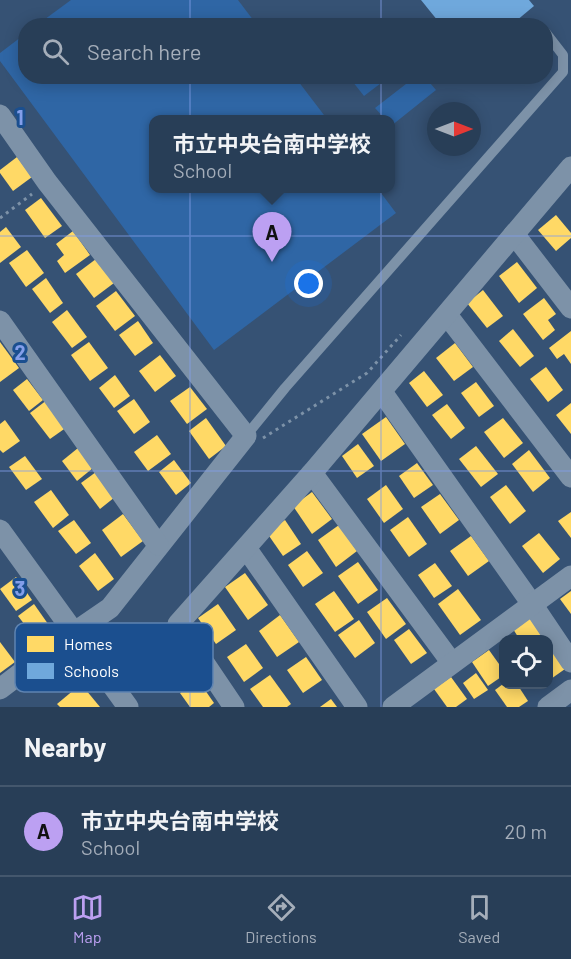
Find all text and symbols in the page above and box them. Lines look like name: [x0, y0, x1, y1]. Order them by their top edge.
search box: [18, 18, 553, 84]
icon: search: [39, 35, 72, 68]
text: Search here: [87, 38, 201, 64]
north arrow: [427, 102, 481, 156]
text: 1: [16, 105, 24, 129]
popup: [149, 115, 395, 193]
text: 市立中央台南中学校: [173, 130, 371, 156]
text: School: [173, 158, 232, 182]
pin: A: [252, 212, 292, 262]
your location: [294, 269, 323, 298]
text: 2: [14, 340, 26, 364]
text: 3: [15, 576, 25, 600]
legend: [15, 623, 213, 692]
text: Homes: [64, 634, 112, 653]
map controls: [499, 635, 553, 689]
button: locate: [499, 635, 553, 689]
text: Schools: [64, 661, 119, 680]
text: Nearby: [24, 731, 106, 762]
text: 市立中央台南中学校: [81, 807, 279, 833]
text: A: [37, 819, 50, 843]
text: 20 m: [504, 819, 547, 843]
text: School: [81, 835, 140, 859]
tab: Map: [71, 891, 104, 946]
tab: Directions: [245, 891, 317, 946]
tab: Saved: [458, 891, 500, 946]

